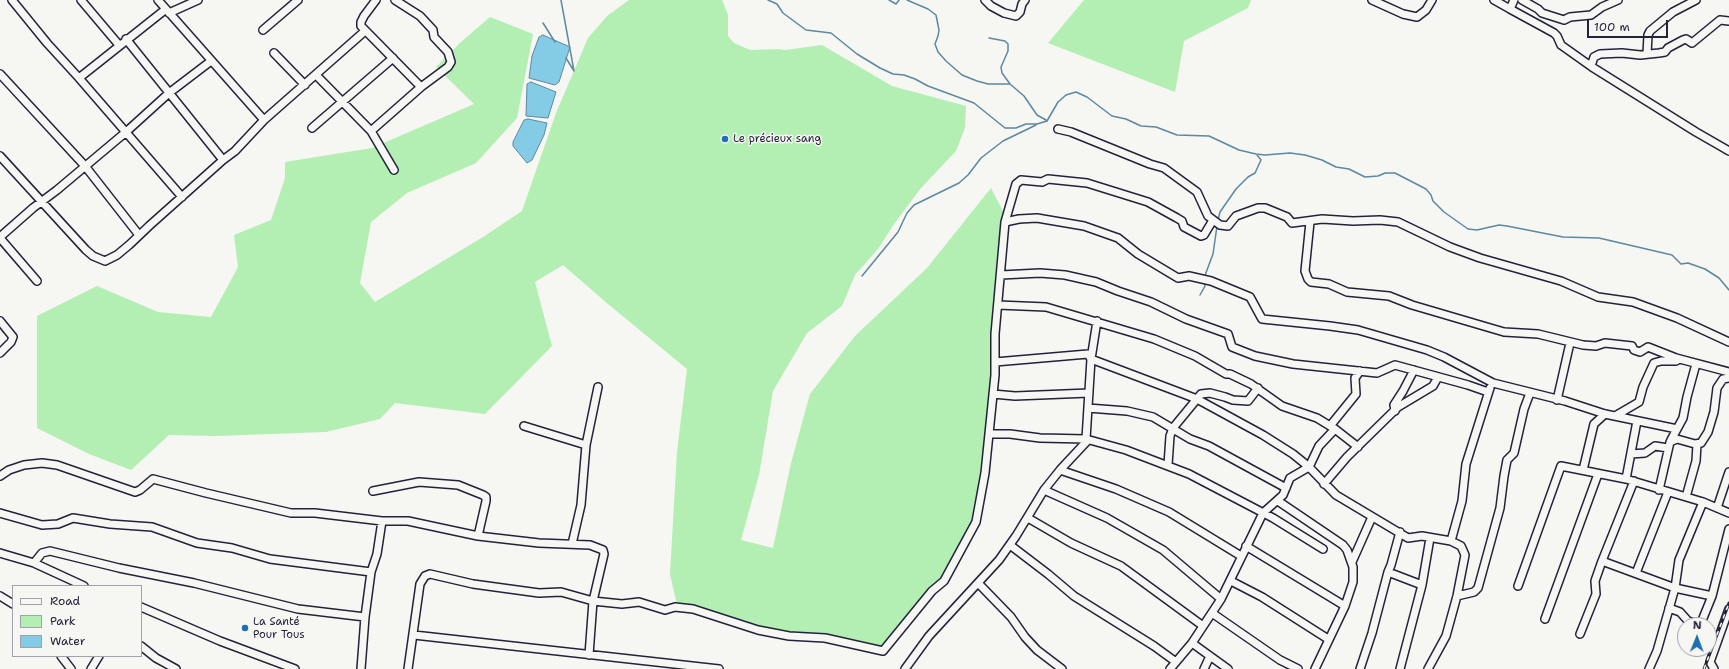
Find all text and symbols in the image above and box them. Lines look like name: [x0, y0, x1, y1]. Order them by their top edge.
scale bar: [1589, 12, 1670, 38]
text: 100 m: [1594, 19, 1630, 35]
place label: Le précieux sang: [733, 132, 821, 146]
marker: Le précieux sang: [720, 134, 730, 144]
legend: [12, 585, 142, 657]
text: Road: [50, 593, 80, 609]
text: Park: [50, 613, 76, 629]
place label: La Santé Pour Tous: [253, 615, 305, 641]
north arrow: [1677, 617, 1717, 657]
text: N: [1693, 618, 1702, 633]
marker: La Santé Pour Tous: [240, 623, 250, 633]
text: Water: [50, 633, 85, 649]

